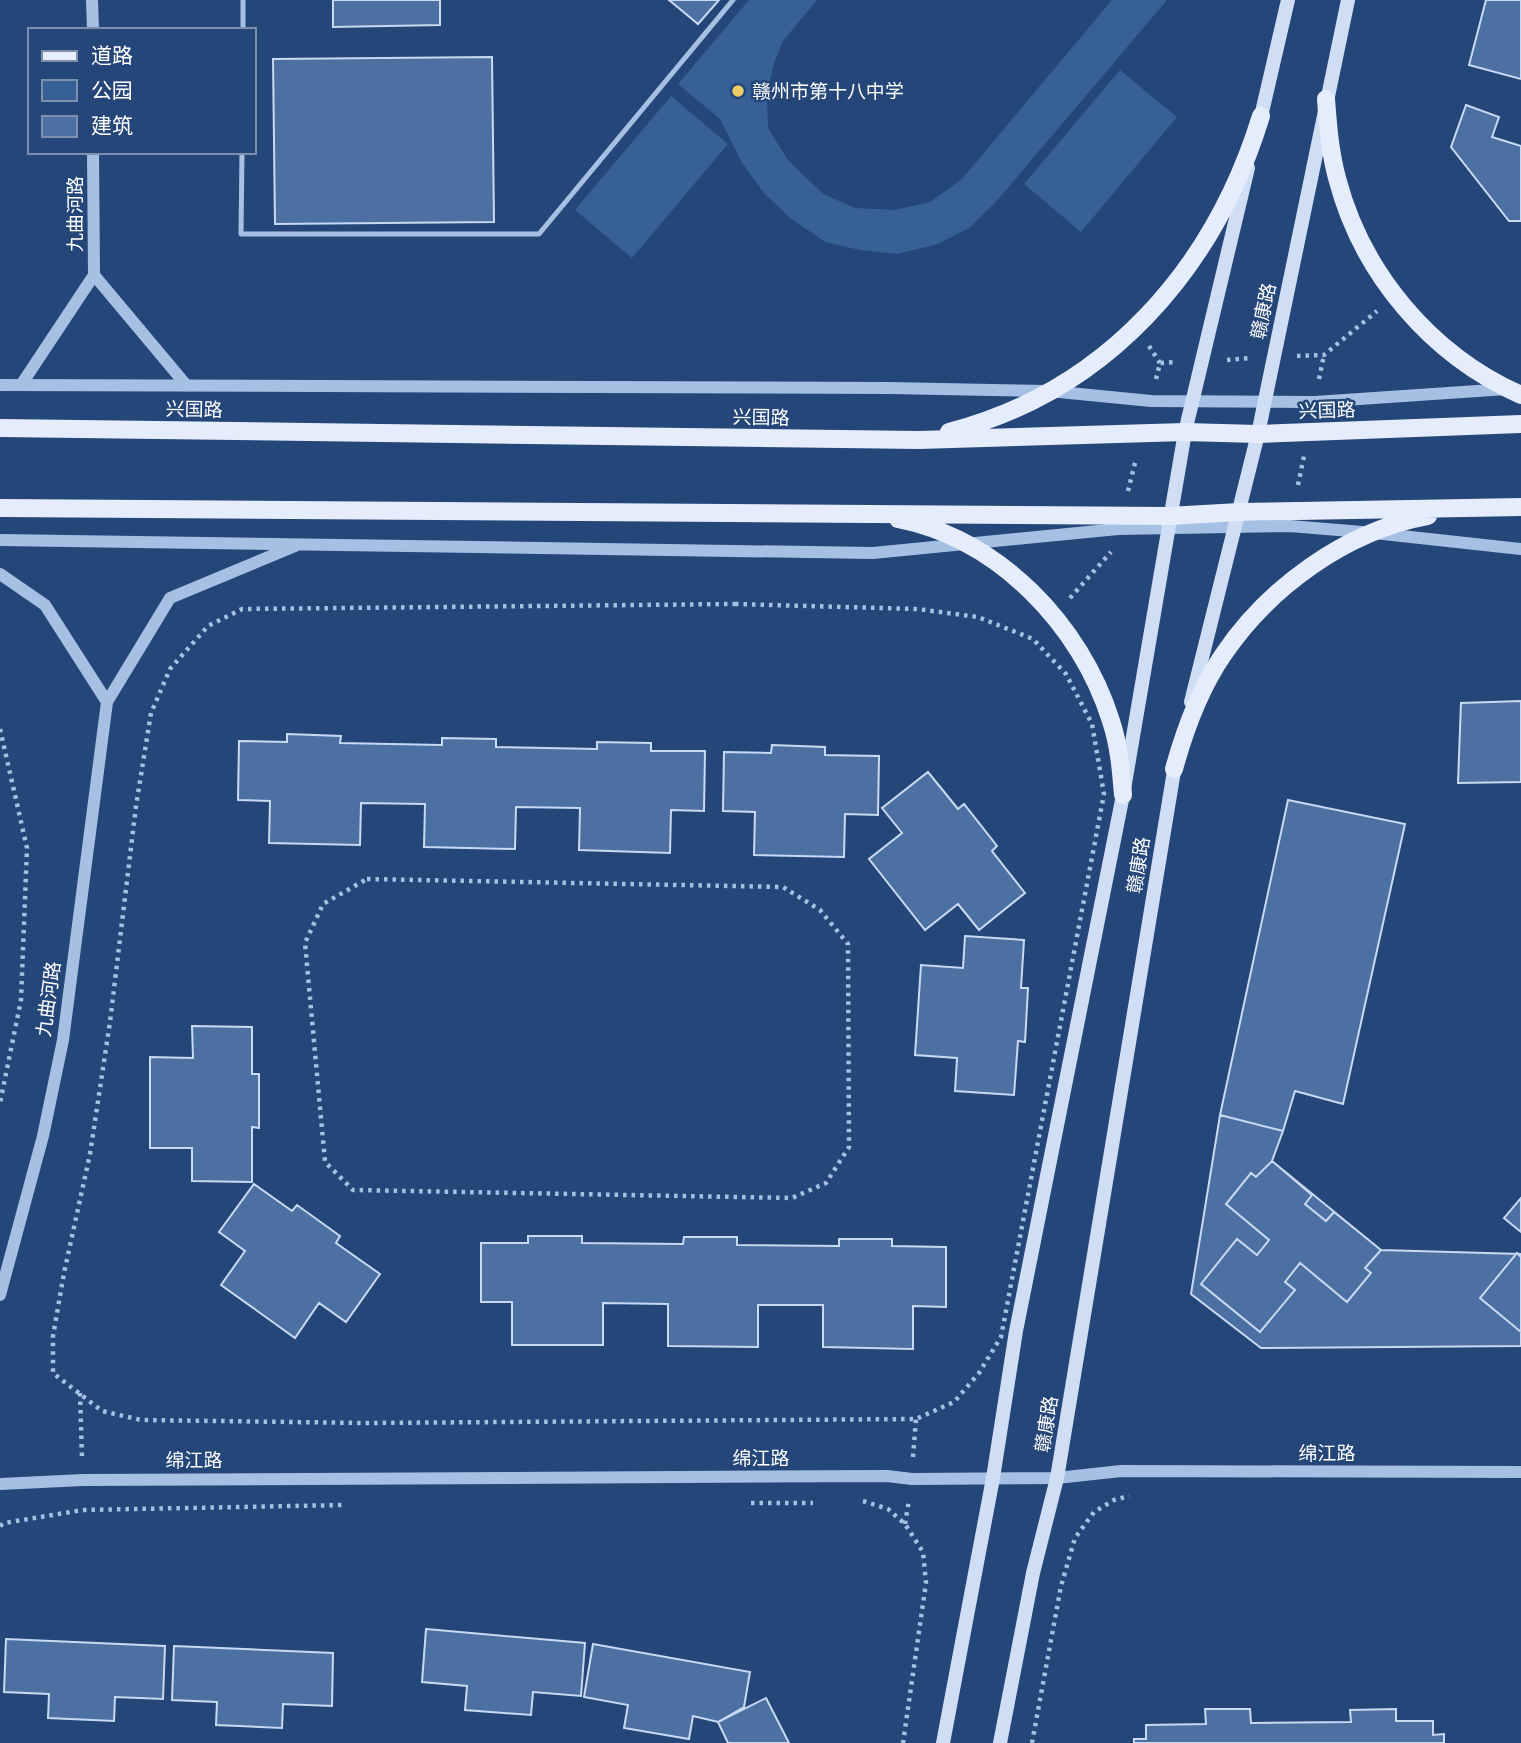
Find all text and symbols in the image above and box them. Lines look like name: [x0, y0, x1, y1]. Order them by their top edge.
legend: [28, 28, 256, 154]
text: 道路: [91, 43, 133, 67]
text: 公园: [91, 78, 133, 102]
place label: 赣州市第十八中学: [752, 80, 904, 102]
marker: 赣州市第十八中学: [730, 83, 746, 99]
text: 建筑: [91, 113, 133, 137]
street label: 九曲河路: [64, 176, 86, 252]
street label: 赣康路: [1246, 281, 1280, 341]
street label: 兴国路: [165, 398, 223, 420]
street label: 兴国路: [1298, 398, 1356, 422]
street label: 兴国路: [732, 406, 790, 428]
street label: 赣康路: [1123, 835, 1153, 895]
street label: 九曲河路: [32, 960, 64, 1038]
street label: 赣康路: [1031, 1394, 1061, 1454]
street label: 绵江路: [1298, 1442, 1356, 1464]
street label: 绵江路: [732, 1447, 790, 1469]
street label: 绵江路: [165, 1449, 223, 1471]

